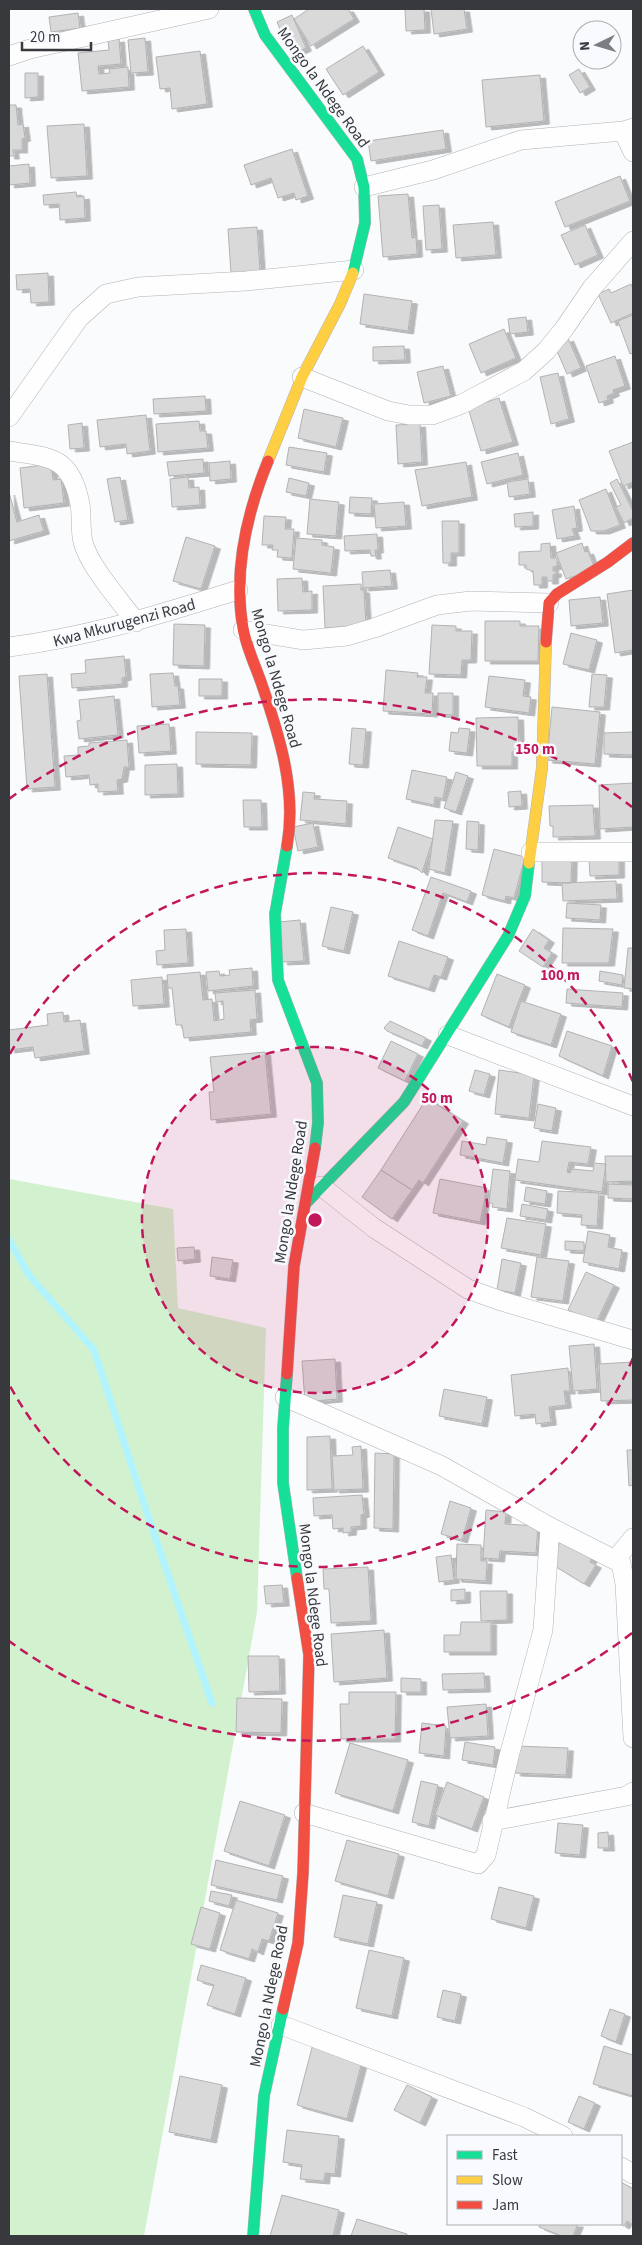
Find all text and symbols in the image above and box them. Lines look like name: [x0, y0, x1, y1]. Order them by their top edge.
scale bar: [22, 20, 91, 52]
north arrow: [572, 20, 622, 70]
street label: Mongo la Ndege Road: [272, 23, 375, 152]
text: 20 m: [30, 27, 60, 48]
text: N: [575, 41, 595, 52]
street label: Kwa Mkurugenzi Road: [51, 593, 198, 653]
street label: Mongo la Ndege Road: [246, 606, 307, 751]
text: 150 m: [515, 739, 555, 760]
text: 100 m: [540, 965, 580, 986]
text: 50 m: [421, 1088, 453, 1109]
street label: Mongo la Ndege Road: [269, 1119, 313, 1265]
centre of rings: [306, 1211, 324, 1229]
street label: Mongo la Ndege Road: [293, 1522, 333, 1668]
street label: Mongo la Ndege Road: [244, 1923, 294, 2069]
legend: [447, 2135, 622, 2225]
text: Fast: [492, 2145, 518, 2166]
text: Slow: [492, 2170, 523, 2191]
text: Jam: [492, 2195, 519, 2216]

